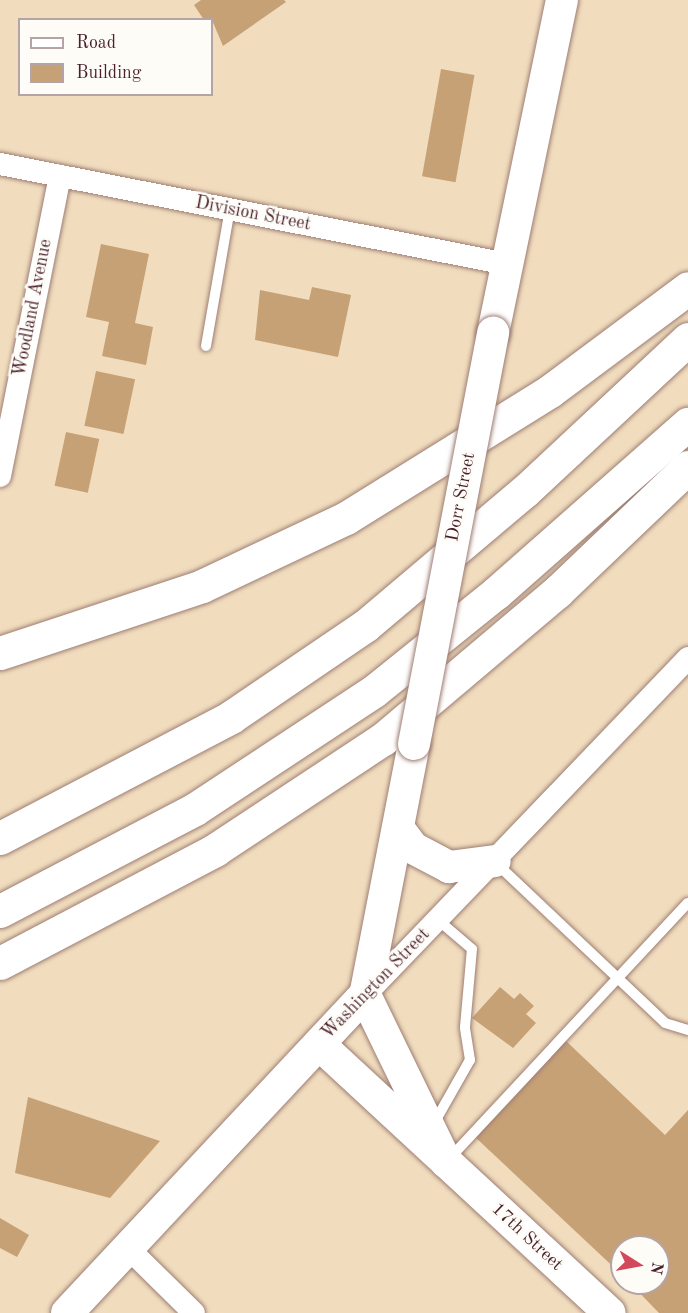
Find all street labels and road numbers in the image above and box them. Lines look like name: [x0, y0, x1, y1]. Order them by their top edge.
street label: Division Street: [193, 192, 313, 236]
street label: Woodland Avenue: [9, 237, 57, 379]
street label: Dorr Street: [442, 451, 480, 543]
street label: Washington Street: [317, 924, 435, 1044]
street label: 17th Street: [487, 1199, 567, 1275]

